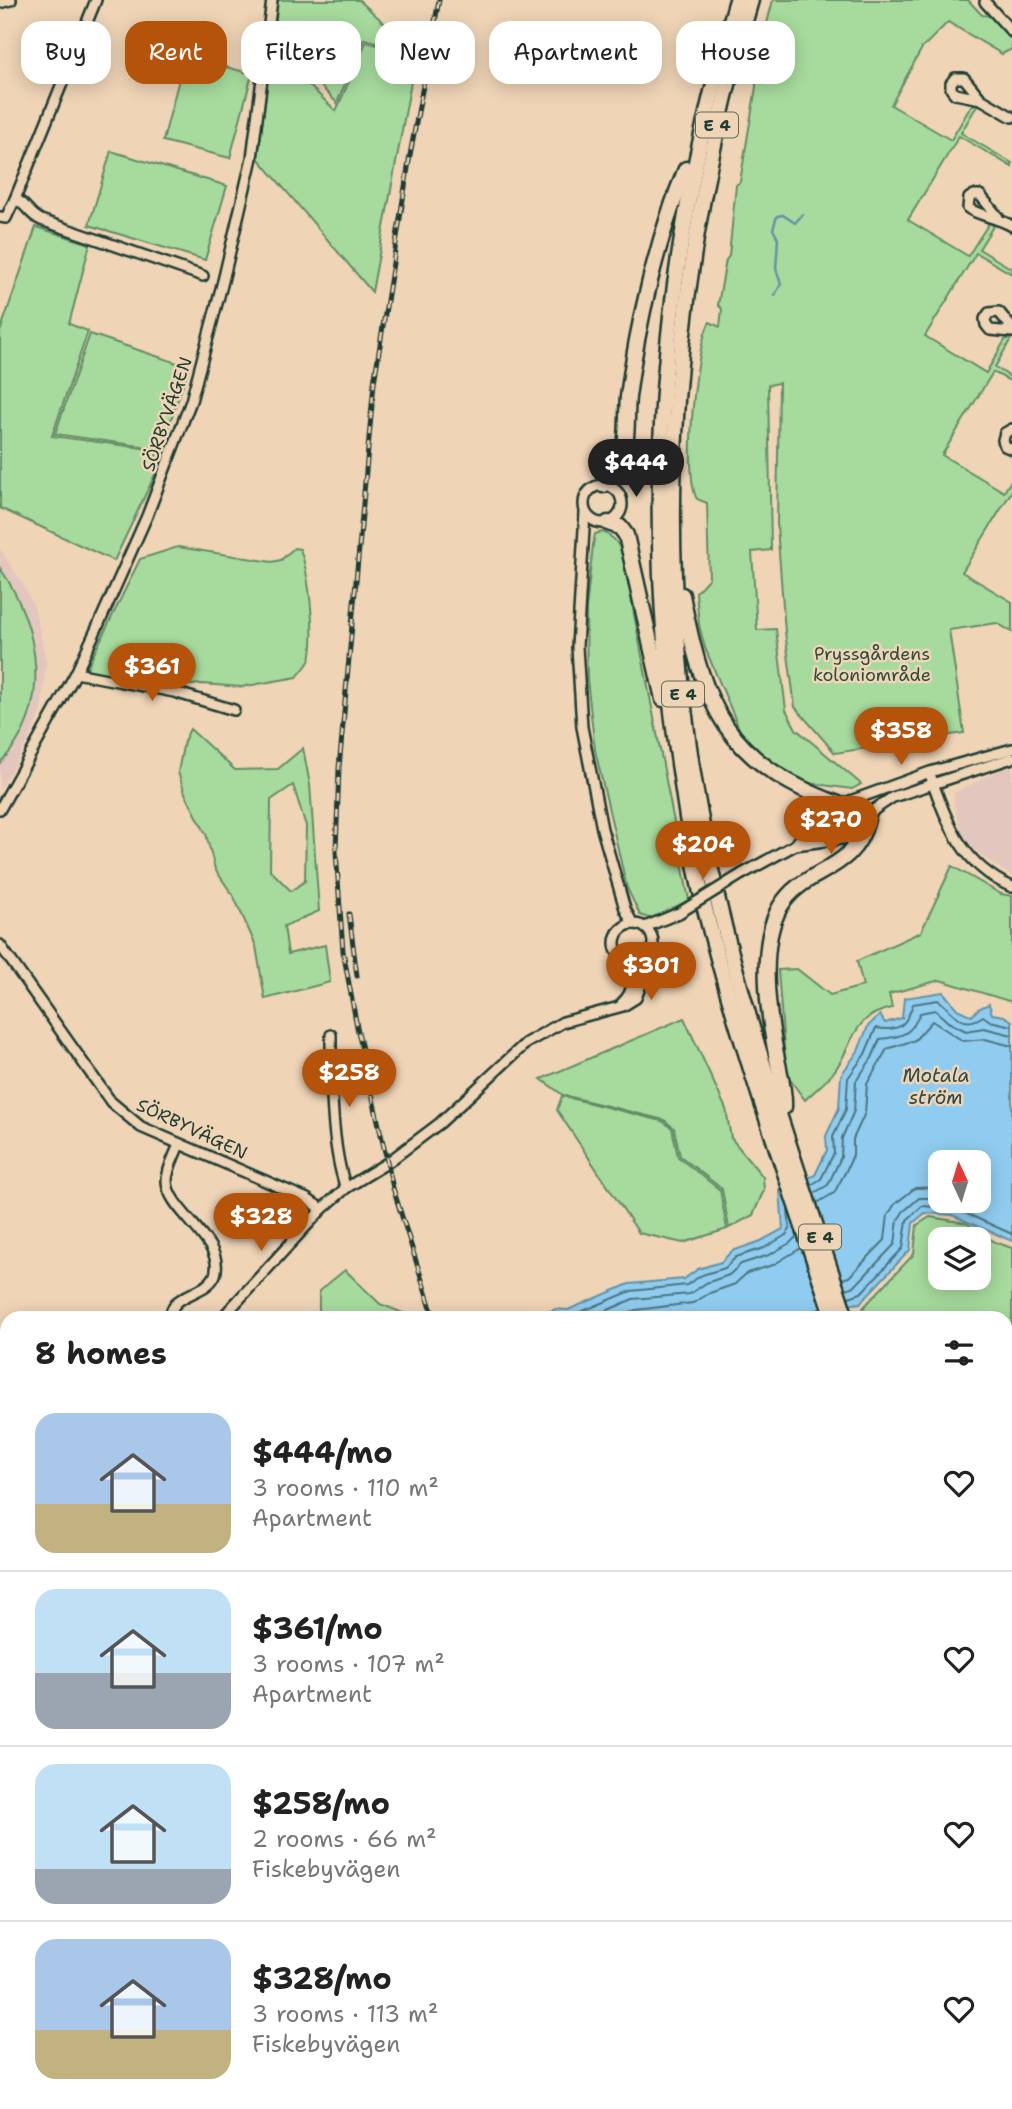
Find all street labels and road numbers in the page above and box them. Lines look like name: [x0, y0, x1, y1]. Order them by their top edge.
road number: E 4: [696, 113, 738, 138]
street label: SÖRBYVÄGEN: [136, 354, 198, 474]
road number: E 4: [662, 681, 704, 706]
street label: SÖRBYVÄGEN: [133, 1093, 251, 1165]
road number: E 4: [799, 1224, 841, 1250]

